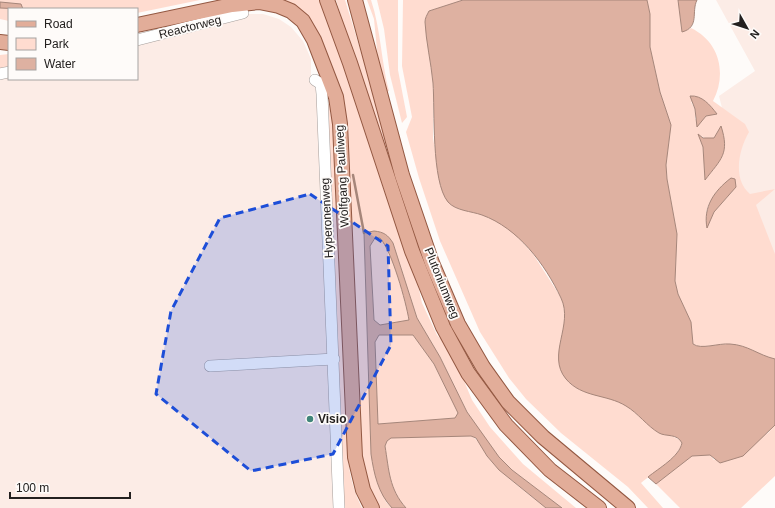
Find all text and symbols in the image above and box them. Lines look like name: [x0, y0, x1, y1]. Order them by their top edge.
legend: [8, 8, 138, 80]
north arrow: [727, 8, 767, 48]
street label: Reactorweg: [157, 12, 223, 42]
text: Road: [44, 17, 73, 31]
text: N: [748, 27, 762, 41]
text: Park: [44, 37, 70, 51]
text: Water: [44, 57, 76, 71]
street label: Wolfgang Pauliweg: [332, 124, 352, 228]
street label: Hyperonenweg: [318, 177, 336, 259]
street label: Plutoniumweg: [421, 245, 463, 321]
place label: Visio: [318, 412, 346, 426]
marker: Visio: [305, 414, 315, 424]
scale bar: [10, 474, 130, 500]
text: 100 m: [16, 481, 49, 495]

